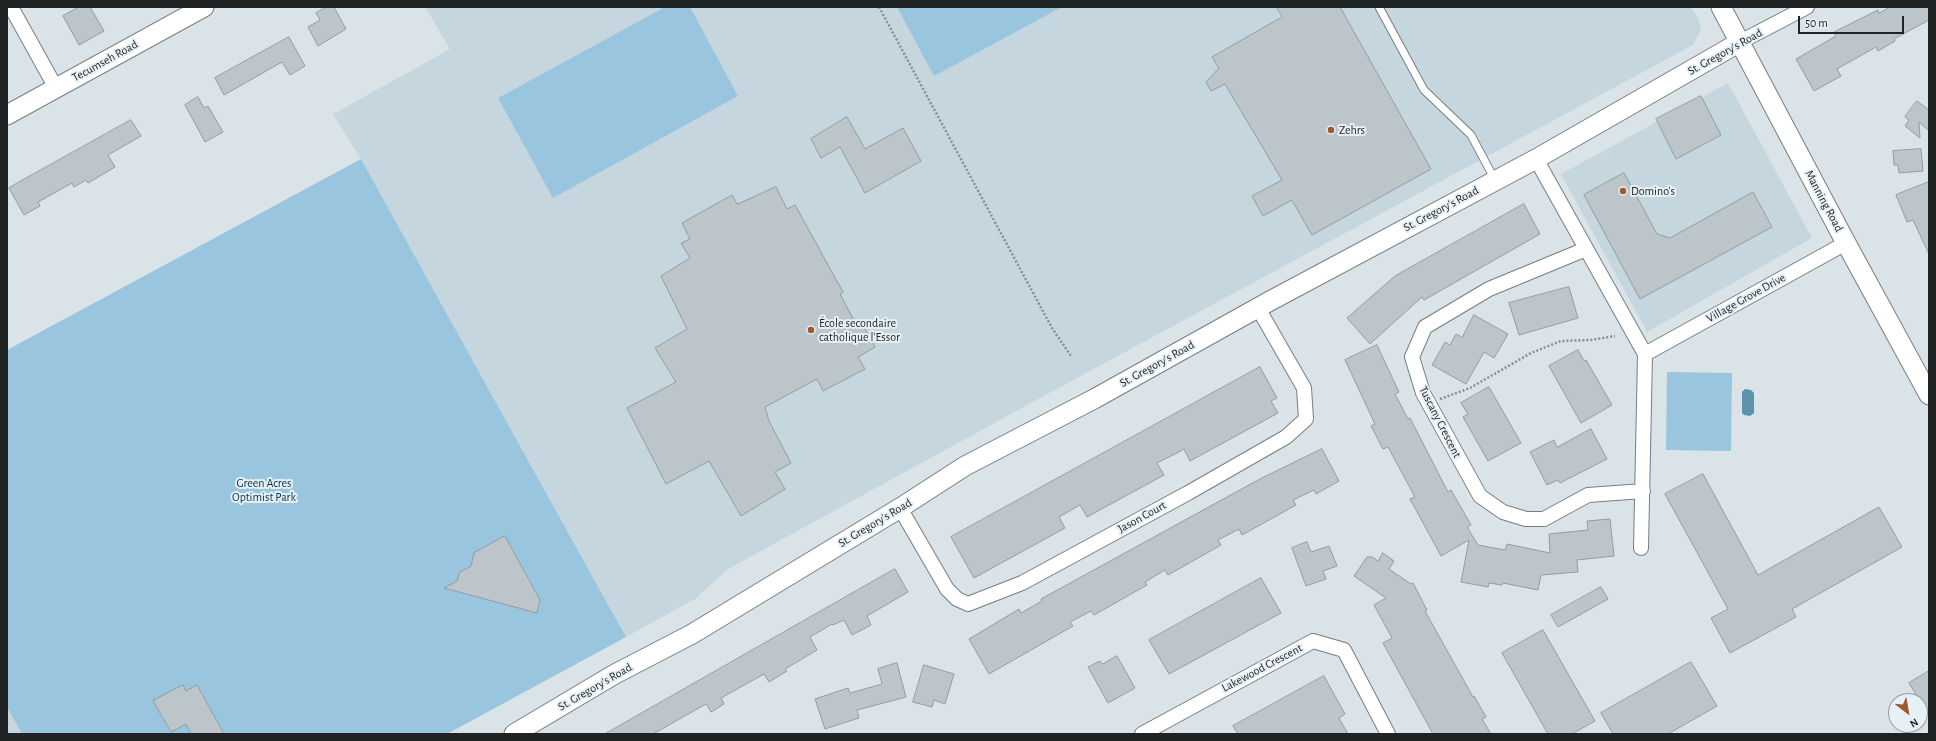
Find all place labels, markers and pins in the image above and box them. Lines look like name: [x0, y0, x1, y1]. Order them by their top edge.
place label: Zehrs: [1339, 123, 1365, 137]
marker: Zehrs: [1326, 125, 1336, 135]
place label: Domino's: [1631, 184, 1675, 198]
marker: Domino's: [1618, 186, 1628, 196]
place label: École secondaire catholique l'Essor: [819, 316, 900, 344]
marker: École secondaire catholique l'Essor: [806, 325, 816, 335]

